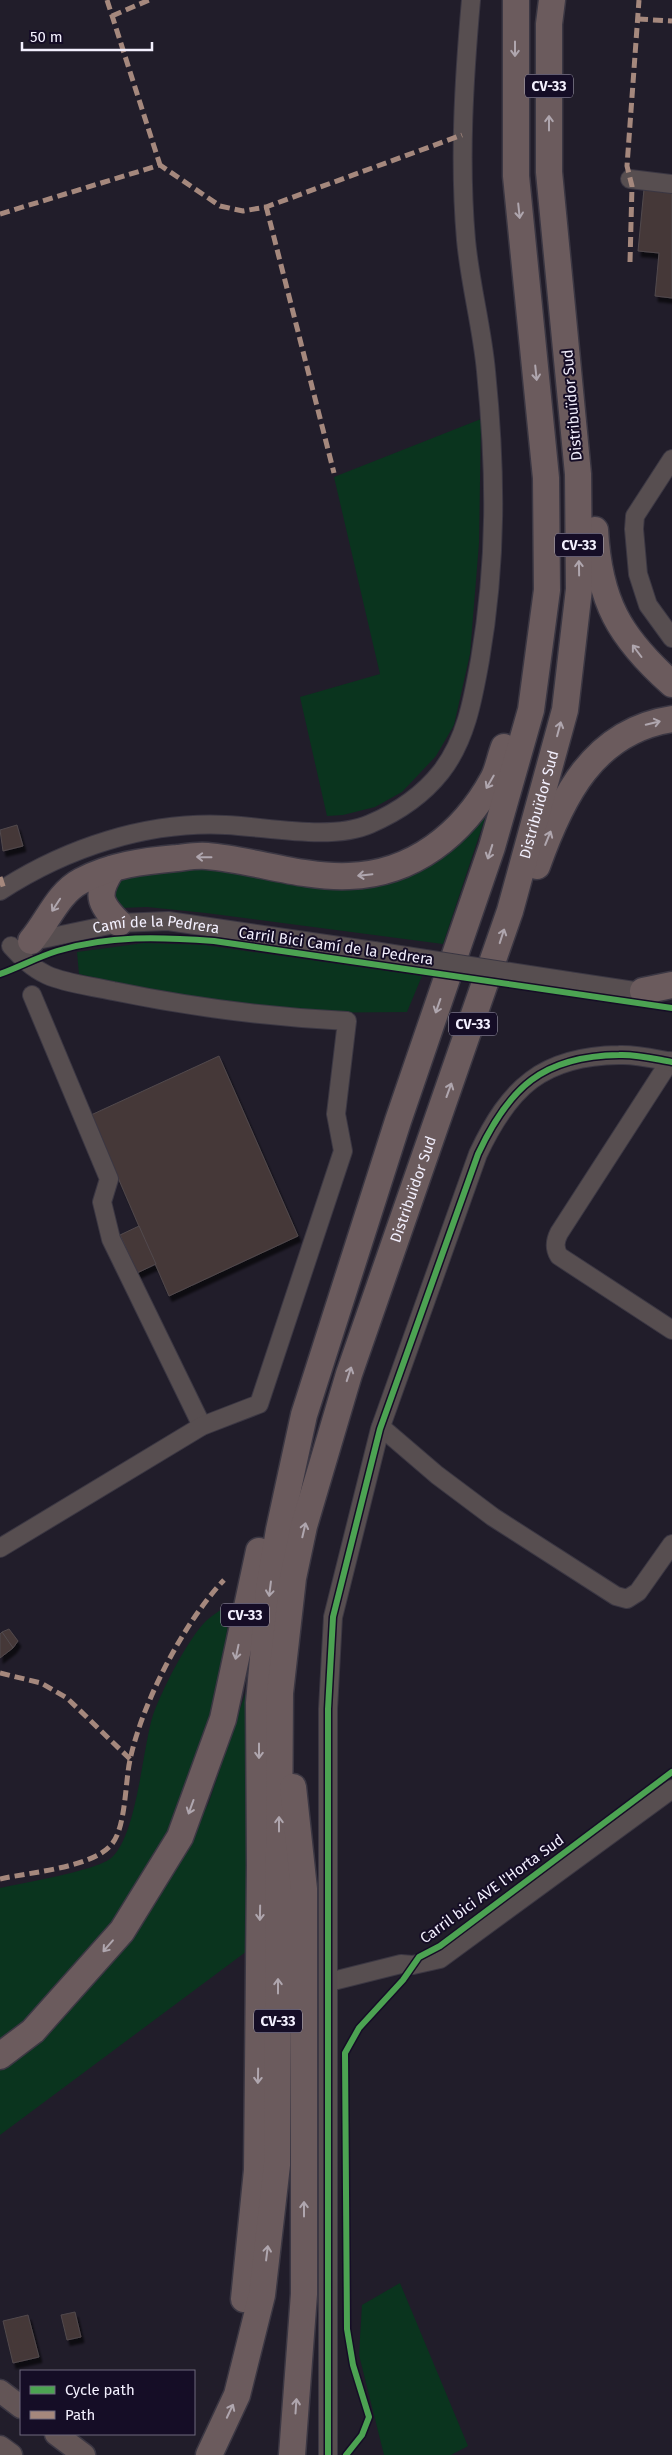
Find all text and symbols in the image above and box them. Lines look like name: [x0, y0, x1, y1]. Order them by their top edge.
scale bar: [22, 20, 152, 52]
text: 50 m: [30, 28, 63, 46]
one-way arrow: [510, 40, 520, 56]
road number: CV-33: [525, 74, 573, 98]
one-way arrow: [544, 115, 554, 132]
one-way arrow: [514, 203, 524, 219]
street label: Distribuïdor Sud: [558, 349, 586, 461]
one-way arrow: [531, 364, 540, 380]
road number: CV-33: [555, 534, 603, 556]
one-way arrow: [574, 560, 584, 576]
one-way arrow: [632, 644, 642, 658]
one-way arrow: [645, 718, 661, 728]
one-way arrow: [555, 721, 565, 737]
street label: Distribuïdor Sud: [516, 748, 563, 861]
one-way arrow: [485, 775, 495, 789]
one-way arrow: [544, 831, 553, 846]
one-way arrow: [485, 844, 494, 859]
one-way arrow: [197, 852, 213, 862]
one-way arrow: [357, 870, 373, 880]
one-way arrow: [51, 898, 61, 912]
street label: Camí de la Pedrera: [91, 912, 221, 937]
street label: Carril Bici Camí de la Pedrera: [237, 923, 435, 969]
one-way arrow: [497, 928, 507, 944]
one-way arrow: [432, 998, 442, 1014]
road number: CV-33: [449, 1012, 497, 1036]
one-way arrow: [445, 1082, 454, 1098]
street label: Distribuïdor Sud: [386, 1134, 440, 1245]
one-way arrow: [345, 1366, 355, 1382]
one-way arrow: [300, 1522, 309, 1538]
one-way arrow: [265, 1581, 275, 1597]
road number: CV-33: [221, 1604, 269, 1626]
one-way arrow: [232, 1643, 242, 1659]
one-way arrow: [254, 1742, 264, 1759]
one-way arrow: [186, 1799, 195, 1814]
one-way arrow: [274, 1816, 284, 1832]
street label: Carril bici AVE l'Horta Sud: [417, 1831, 567, 1947]
one-way arrow: [255, 1905, 264, 1921]
one-way arrow: [103, 1939, 114, 1952]
one-way arrow: [273, 1979, 283, 1995]
road number: CV-33: [254, 2010, 302, 2032]
one-way arrow: [253, 2068, 263, 2084]
one-way arrow: [299, 2201, 309, 2218]
one-way arrow: [262, 2245, 272, 2261]
legend: [20, 2370, 195, 2435]
text: Cycle path: [65, 2381, 135, 2399]
one-way arrow: [291, 2399, 300, 2415]
one-way arrow: [226, 2404, 235, 2419]
text: Path: [65, 2406, 95, 2424]

